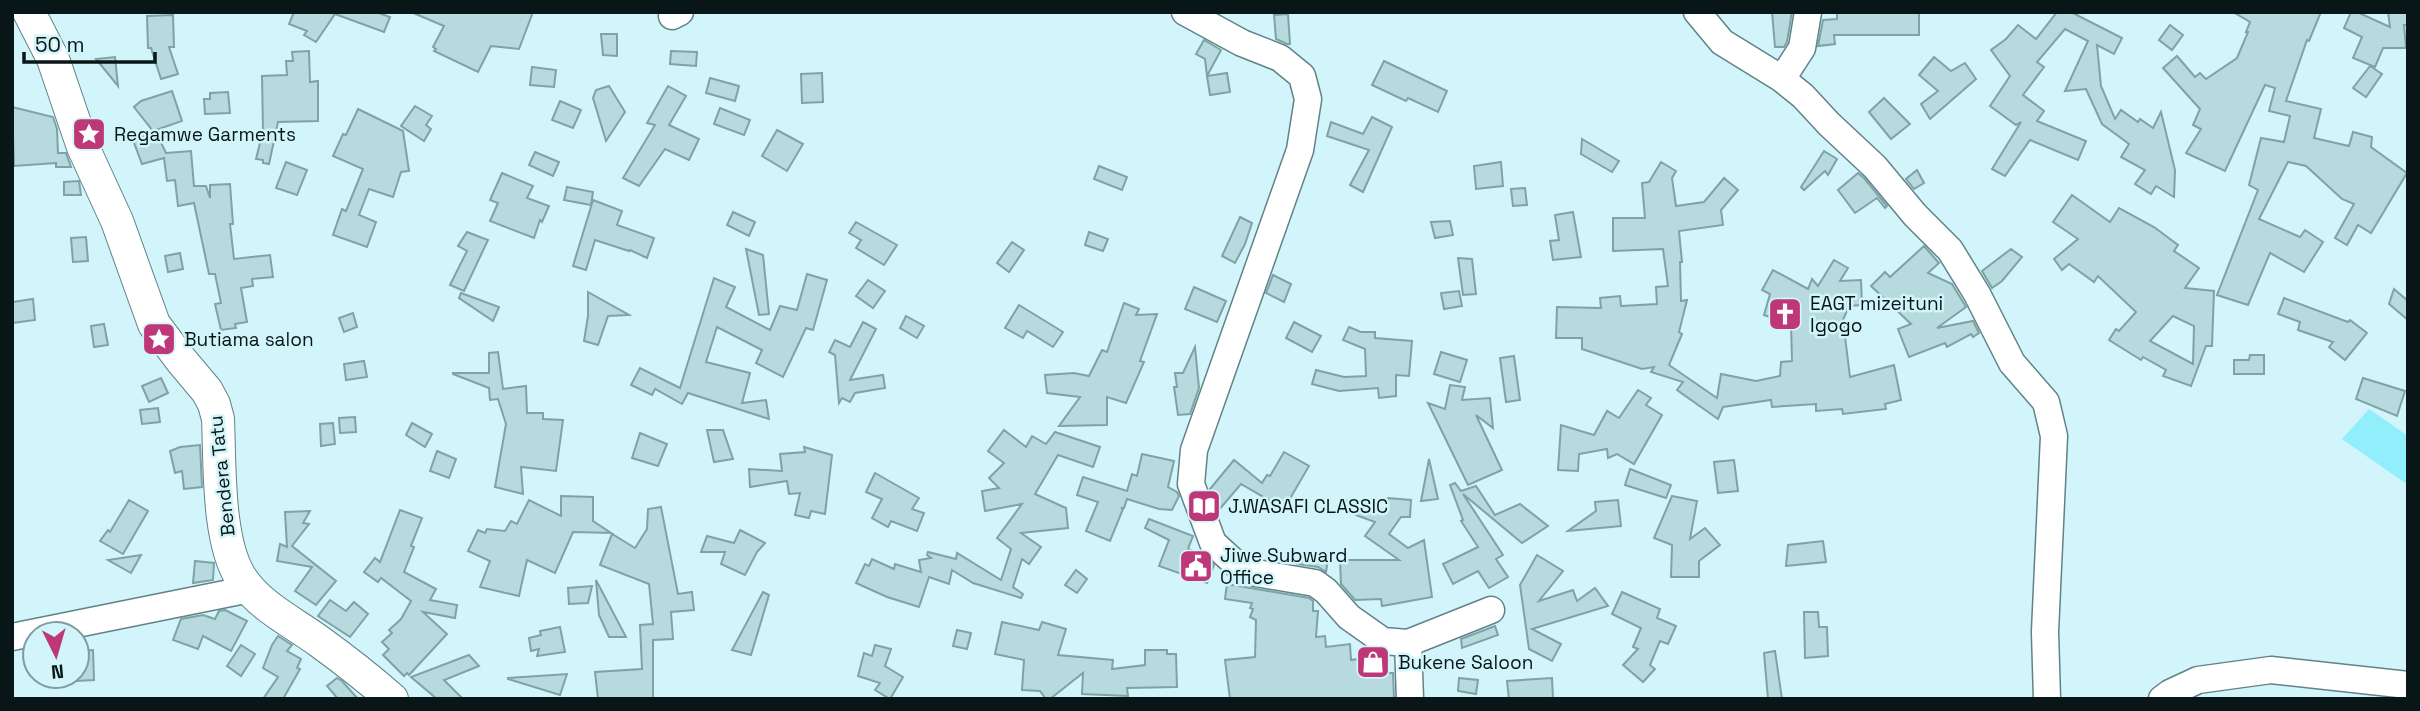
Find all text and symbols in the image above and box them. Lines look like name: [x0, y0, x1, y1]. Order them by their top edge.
scale bar: [24, 21, 156, 65]
text: 50 m: [35, 31, 85, 58]
place icon: Regamwe Garments: [70, 115, 108, 153]
place label: Regamwe Garments: [114, 122, 296, 147]
place label: EAGT mizeituni Igogo: [1810, 291, 1943, 338]
church icon: EAGT mizeituni Igogo: [1766, 295, 1804, 333]
place icon: Butiama salon: [140, 320, 178, 358]
place label: Butiama salon: [184, 327, 314, 352]
street label: Bendera Tatu: [203, 414, 241, 538]
library icon: J.WASAFI CLASSIC: [1185, 487, 1223, 525]
place label: J.WASAFI CLASSIC: [1228, 494, 1388, 519]
place label: Jiwe Subward Office: [1220, 543, 1347, 590]
public building icon: Jiwe Subward Office: [1177, 547, 1215, 585]
north arrow: [21, 620, 91, 690]
shop icon: Bukene Saloon: [1354, 643, 1392, 681]
place label: Bukene Saloon: [1398, 650, 1533, 675]
text: N: [50, 658, 65, 684]

